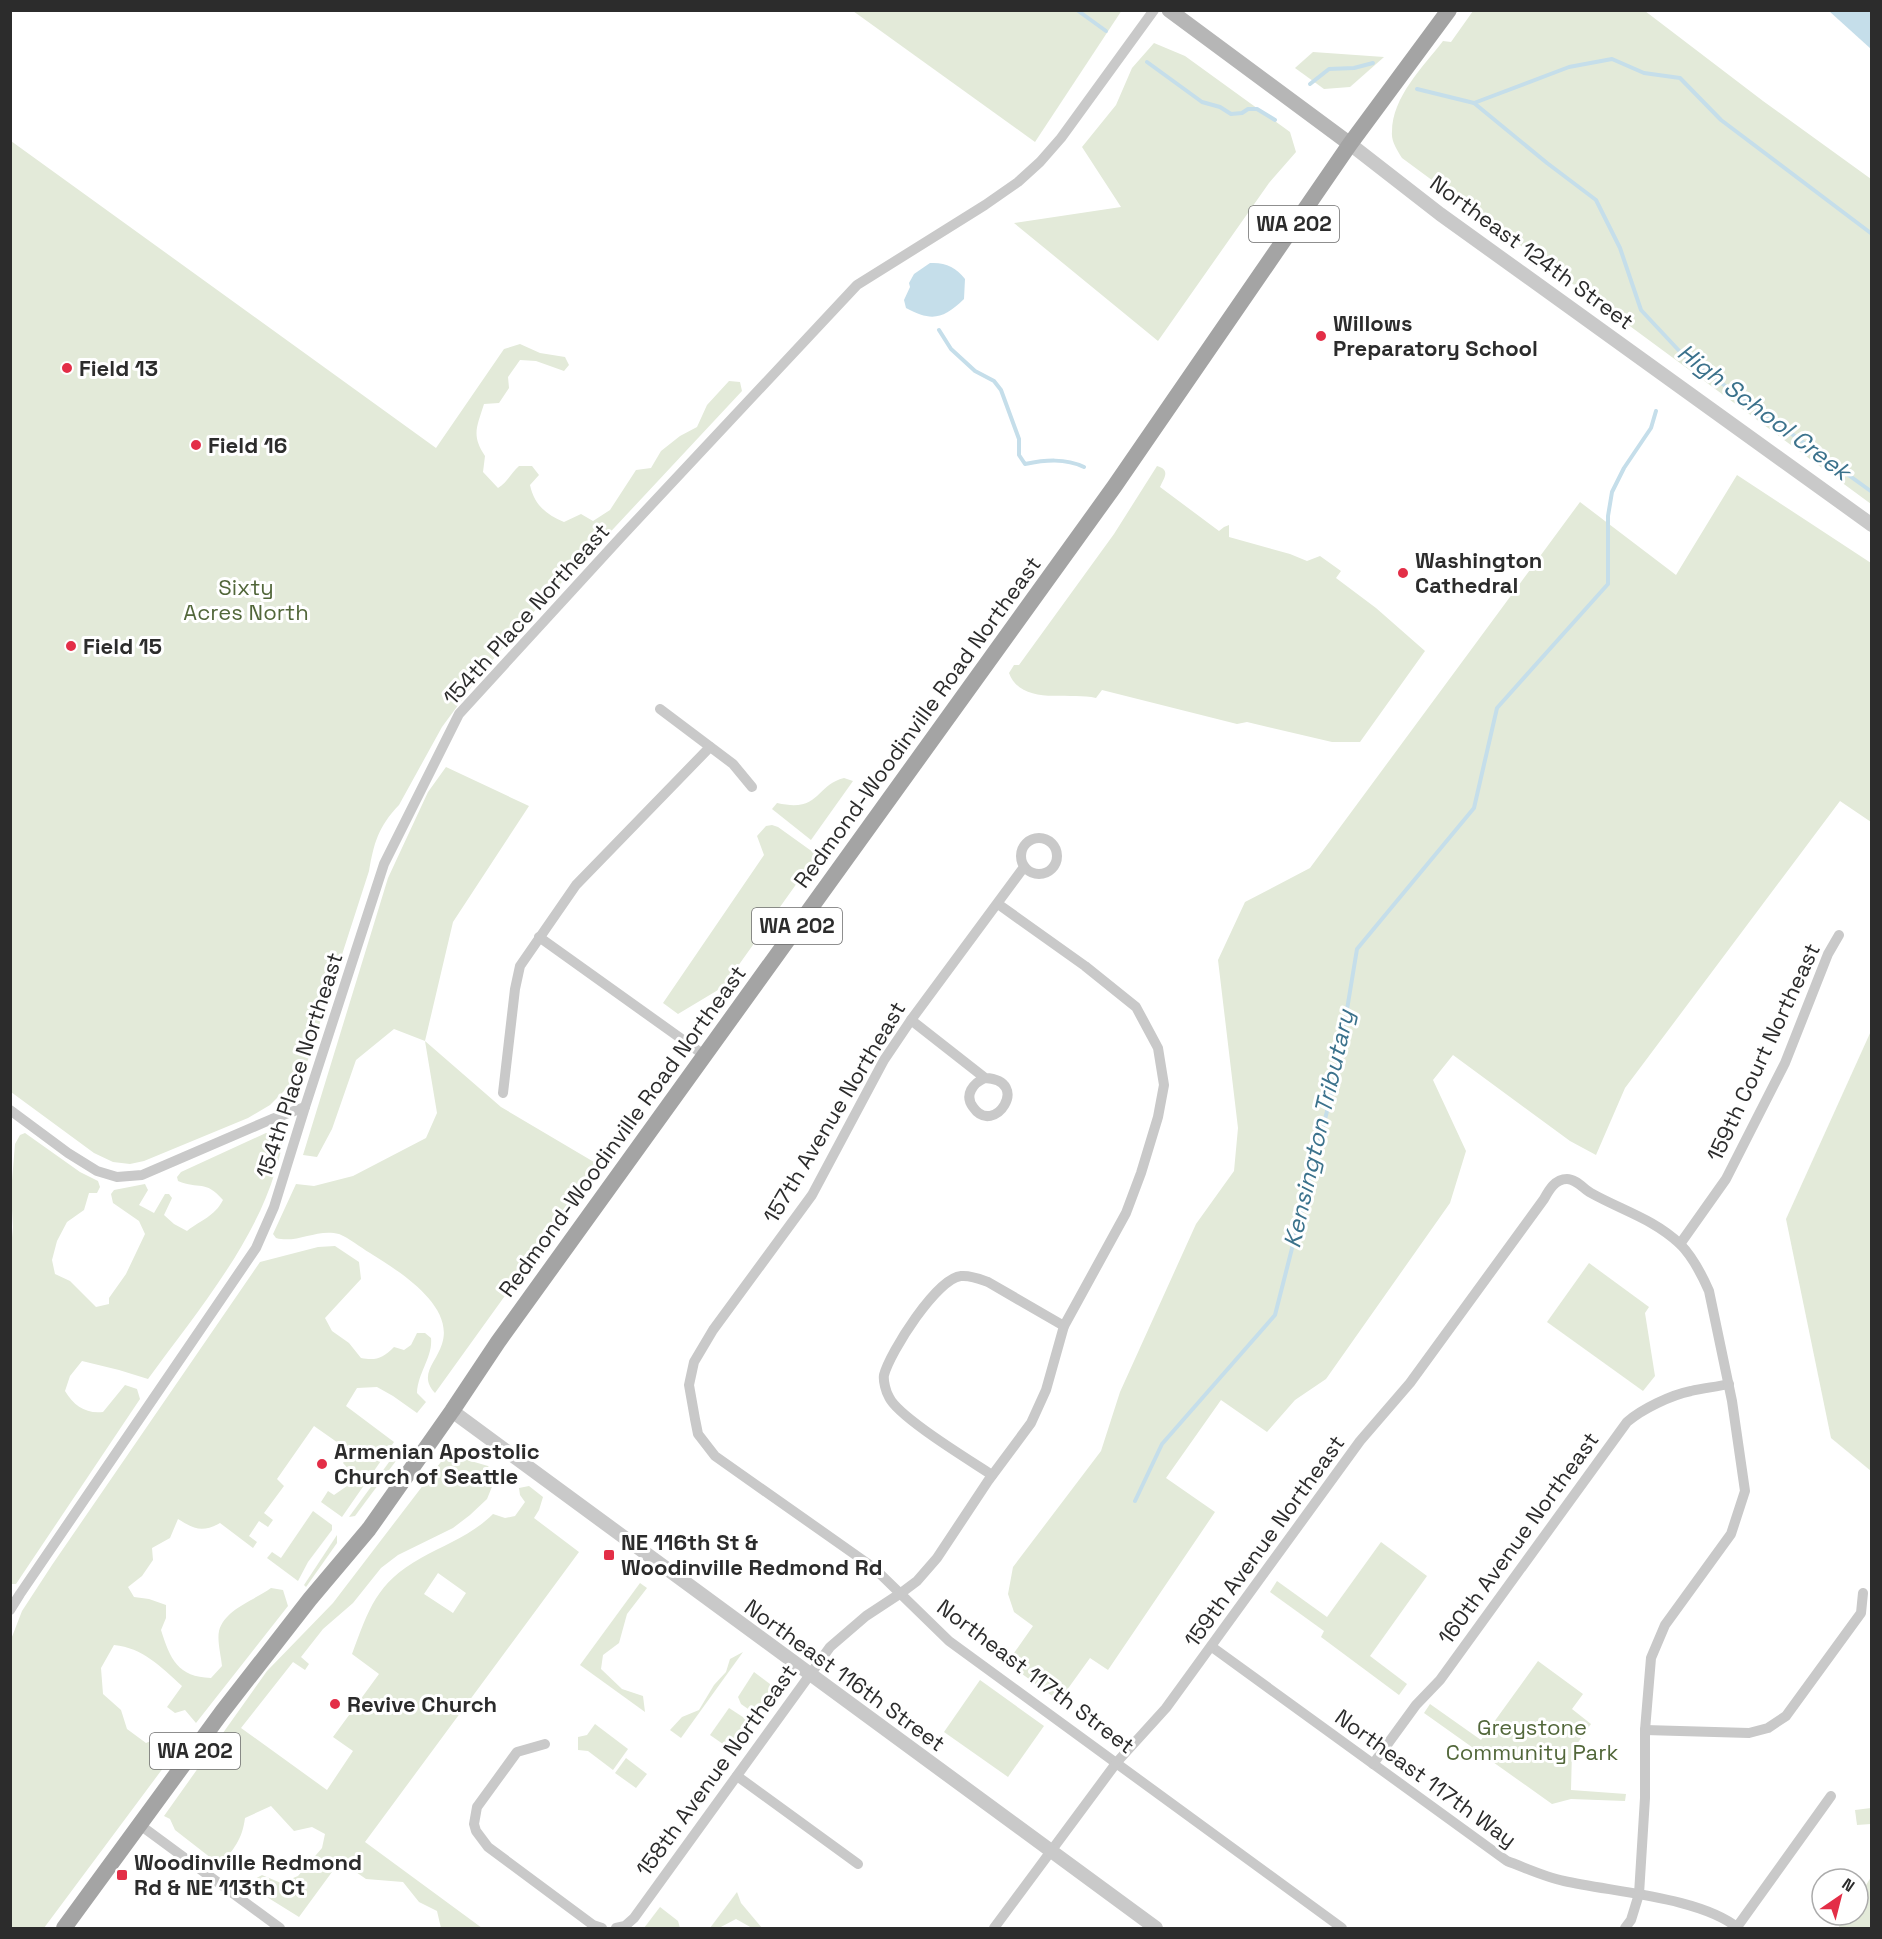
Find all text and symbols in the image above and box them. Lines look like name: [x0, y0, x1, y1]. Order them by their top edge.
street label: Northeast 124th Street: [1425, 169, 1639, 335]
road number: WA 202: [1249, 206, 1339, 242]
place label: Willows Preparatory School: [1333, 309, 1538, 362]
marker: Willows Preparatory School: [1314, 329, 1328, 343]
water label: High School Creek: [1672, 336, 1859, 489]
place label: Field 13: [79, 354, 158, 382]
marker: Field 13: [60, 361, 74, 375]
place label: Field 16: [208, 431, 287, 459]
marker: Field 16: [189, 438, 203, 452]
street label: 154th Place Northeast: [437, 517, 615, 711]
place label: Washington Cathedral: [1415, 546, 1542, 599]
street label: Redmond-Woodinville Road Northeast: [787, 551, 1047, 893]
marker: Washington Cathedral: [1396, 566, 1410, 580]
park label: Sixty Acres North: [183, 573, 309, 626]
place label: Field 15: [83, 632, 162, 660]
marker: Field 15: [64, 639, 78, 653]
road number: WA 202: [752, 908, 842, 944]
street label: 159th Court Northeast: [1700, 938, 1826, 1166]
street label: 154th Place Northeast: [249, 949, 349, 1181]
street label: Redmond-Woodinville Road Northeast: [492, 960, 752, 1302]
street label: 157th Avenue Northeast: [757, 996, 911, 1228]
water label: Kensington Tributary: [1276, 1006, 1361, 1251]
street label: 160th Avenue Northeast: [1431, 1426, 1605, 1650]
street label: 159th Avenue Northeast: [1178, 1429, 1350, 1653]
place label: Armenian Apostolic Church of Seattle: [334, 1437, 540, 1490]
marker: Armenian Apostolic Church of Seattle: [315, 1457, 329, 1471]
place label: NE 116th St & Woodinville Redmond Rd: [621, 1528, 883, 1581]
marker: NE 116th St & Woodinville Redmond Rd: [602, 1548, 616, 1562]
street label: Northeast 116th Street: [739, 1593, 951, 1757]
street label: Northeast 117th Street: [932, 1593, 1140, 1759]
street label: 158th Avenue Northeast: [630, 1658, 802, 1882]
place label: Revive Church: [347, 1690, 497, 1718]
marker: Revive Church: [328, 1697, 342, 1711]
street label: Northeast 117th Way: [1330, 1703, 1522, 1853]
park label: Greystone Community Park: [1446, 1713, 1619, 1766]
road number: WA 202: [150, 1733, 240, 1769]
place label: Woodinville Redmond Rd & NE 113th Ct: [134, 1848, 362, 1901]
north arrow: [1810, 1867, 1870, 1927]
marker: Woodinville Redmond Rd & NE 113th Ct: [115, 1868, 129, 1882]
text: N: [1838, 1873, 1859, 1897]

